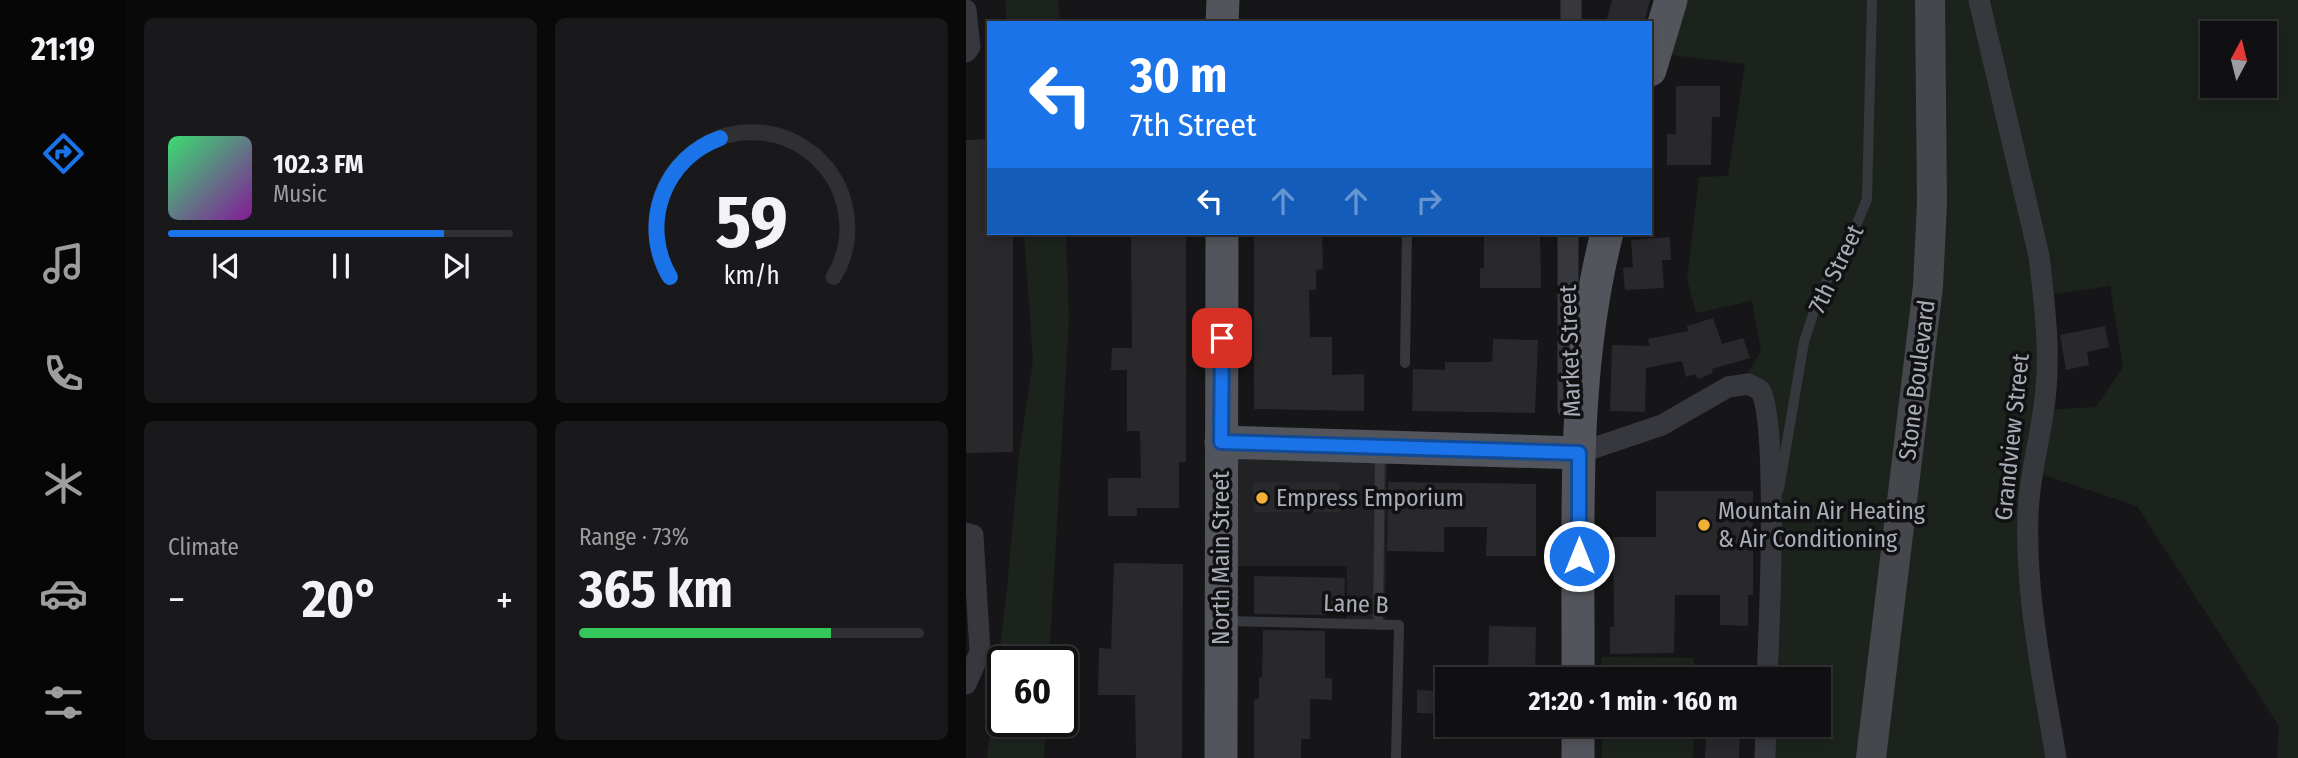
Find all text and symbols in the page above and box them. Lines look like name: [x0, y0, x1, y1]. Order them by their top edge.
north arrow: [2200, 21, 2277, 98]
map controls: [2200, 21, 2277, 98]
text: 21:19: [31, 30, 95, 68]
text: 30 m: [1130, 46, 1228, 105]
icon: left: [1015, 49, 1106, 140]
text: 7th Street: [1130, 106, 1257, 144]
icon: directions: [39, 129, 88, 178]
text: 102.3 FM: [273, 149, 364, 180]
text: 59: [715, 179, 788, 266]
text: Music: [273, 180, 327, 208]
icon: left: [1191, 182, 1229, 220]
icon: ahead: [1264, 182, 1302, 220]
icon: ahead: [1337, 182, 1375, 220]
icon: right: [1410, 182, 1448, 220]
street label: 7th Street: [1803, 220, 1869, 318]
icon: music: [39, 239, 88, 288]
icon: previous: [207, 247, 245, 285]
icon: pause: [322, 247, 360, 285]
icon: next: [437, 247, 475, 285]
text: km/h: [724, 261, 779, 291]
street label: Market Street: [1554, 284, 1586, 418]
street label: Stone Boulevard: [1893, 298, 1941, 462]
pin: [1192, 308, 1252, 368]
icon: arrive: [1203, 319, 1241, 357]
icon: phone: [39, 349, 88, 398]
street label: Grandview Street: [1989, 352, 2035, 522]
icon: climate: [39, 459, 88, 508]
street label: North Main Street: [1207, 471, 1235, 645]
place label: Empress Emporium: [1276, 484, 1464, 512]
marker: Empress Emporium: [1254, 490, 1270, 506]
place label: Mountain Air Heating & Air Conditioning: [1718, 497, 1926, 553]
marker: Mountain Air Heating & Air Conditioning: [1696, 517, 1712, 533]
position arrow: [1542, 519, 1616, 593]
text: Range · 73%: [579, 523, 689, 551]
text: Climate: [168, 533, 239, 561]
text: 365 km: [579, 558, 733, 621]
text: 20°: [302, 568, 379, 631]
icon: car: [39, 569, 88, 618]
text: −: [168, 577, 185, 623]
text: +: [496, 577, 513, 623]
street label: Lane B: [1323, 589, 1389, 619]
speed limit sign: 60: [987, 646, 1078, 737]
icon: filters: [39, 678, 88, 727]
text: 21:20 · 1 min · 160 m: [1529, 686, 1737, 717]

